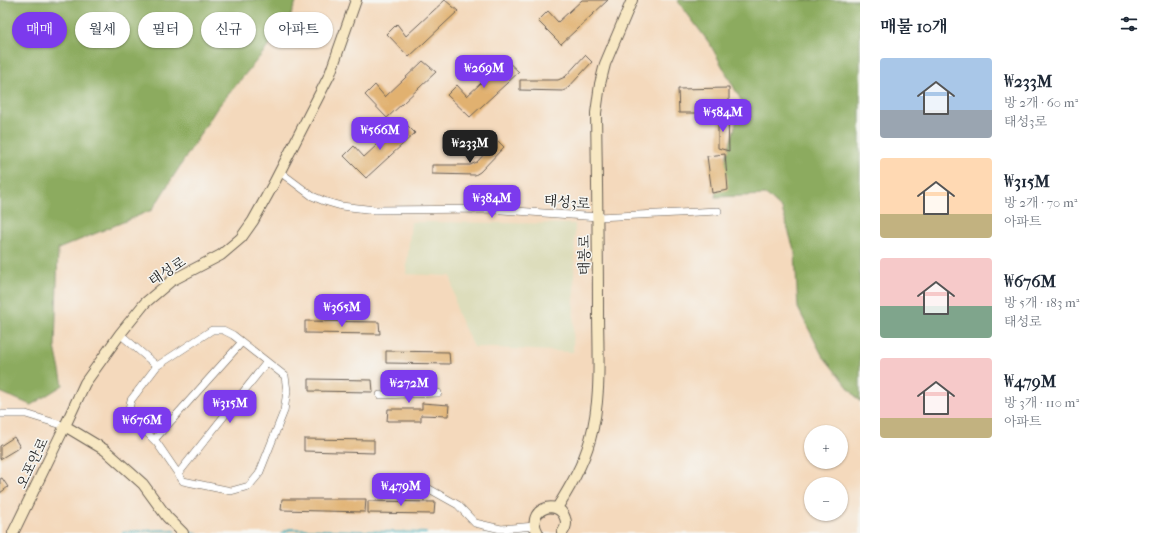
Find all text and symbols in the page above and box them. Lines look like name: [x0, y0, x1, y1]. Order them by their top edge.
chip: 매매: [12, 12, 67, 48]
chip: 월세: [75, 12, 130, 48]
chip: 필터: [138, 12, 193, 48]
chip: 신규: [201, 12, 256, 48]
chip: 아파트: [264, 12, 333, 48]
icon: filters: [1118, 13, 1140, 35]
text: 매물 10개: [880, 16, 948, 36]
pin: ₩269M: [456, 55, 512, 89]
text: ₩269M: [464, 60, 504, 75]
text: ₩233M: [1004, 71, 1052, 91]
icon: home: [912, 74, 960, 122]
text: 방 2개 · 60 m²: [1004, 95, 1078, 110]
pin: ₩584M: [695, 99, 751, 133]
text: ₩584M: [703, 104, 743, 119]
text: 태성3로: [1004, 114, 1047, 129]
pin: ₩566M: [352, 117, 408, 151]
text: ₩566M: [360, 122, 400, 137]
pin: ₩233M: [442, 130, 498, 164]
text: ₩233M: [452, 135, 488, 150]
text: ₩315M: [1004, 171, 1050, 191]
icon: home: [912, 174, 960, 222]
pin: ₩384M: [464, 185, 520, 219]
text: ₩384M: [472, 190, 512, 205]
street label: 태성3로: [543, 192, 591, 213]
text: 방 2개 · 70 m²: [1004, 195, 1077, 210]
text: 아파트: [1004, 214, 1042, 229]
street label: 태봉로: [576, 234, 593, 275]
street label: 태성로: [146, 253, 189, 290]
text: ₩676M: [1004, 271, 1056, 291]
icon: home: [912, 274, 960, 322]
pin: ₩365M: [314, 294, 370, 328]
text: 방 5개 · 183 m²: [1004, 295, 1080, 310]
text: ₩365M: [323, 299, 361, 314]
text: 태성로: [1004, 314, 1042, 329]
pin: ₩272M: [381, 370, 437, 404]
text: ₩479M: [1004, 371, 1056, 391]
icon: home: [912, 374, 960, 422]
text: ₩272M: [389, 375, 429, 390]
pin: ₩315M: [202, 390, 258, 424]
text: ₩315M: [212, 395, 248, 410]
text: 방 3개 · 110 m²: [1004, 395, 1079, 410]
pin: ₩676M: [114, 407, 170, 441]
text: ₩676M: [122, 412, 162, 427]
text: 아파트: [1004, 414, 1042, 429]
map controls: [804, 425, 848, 521]
button: +: [804, 425, 848, 469]
street label: 오포안로: [13, 435, 52, 491]
pin: ₩479M: [373, 473, 429, 507]
button: −: [804, 477, 848, 521]
text: ₩479M: [381, 478, 421, 493]

